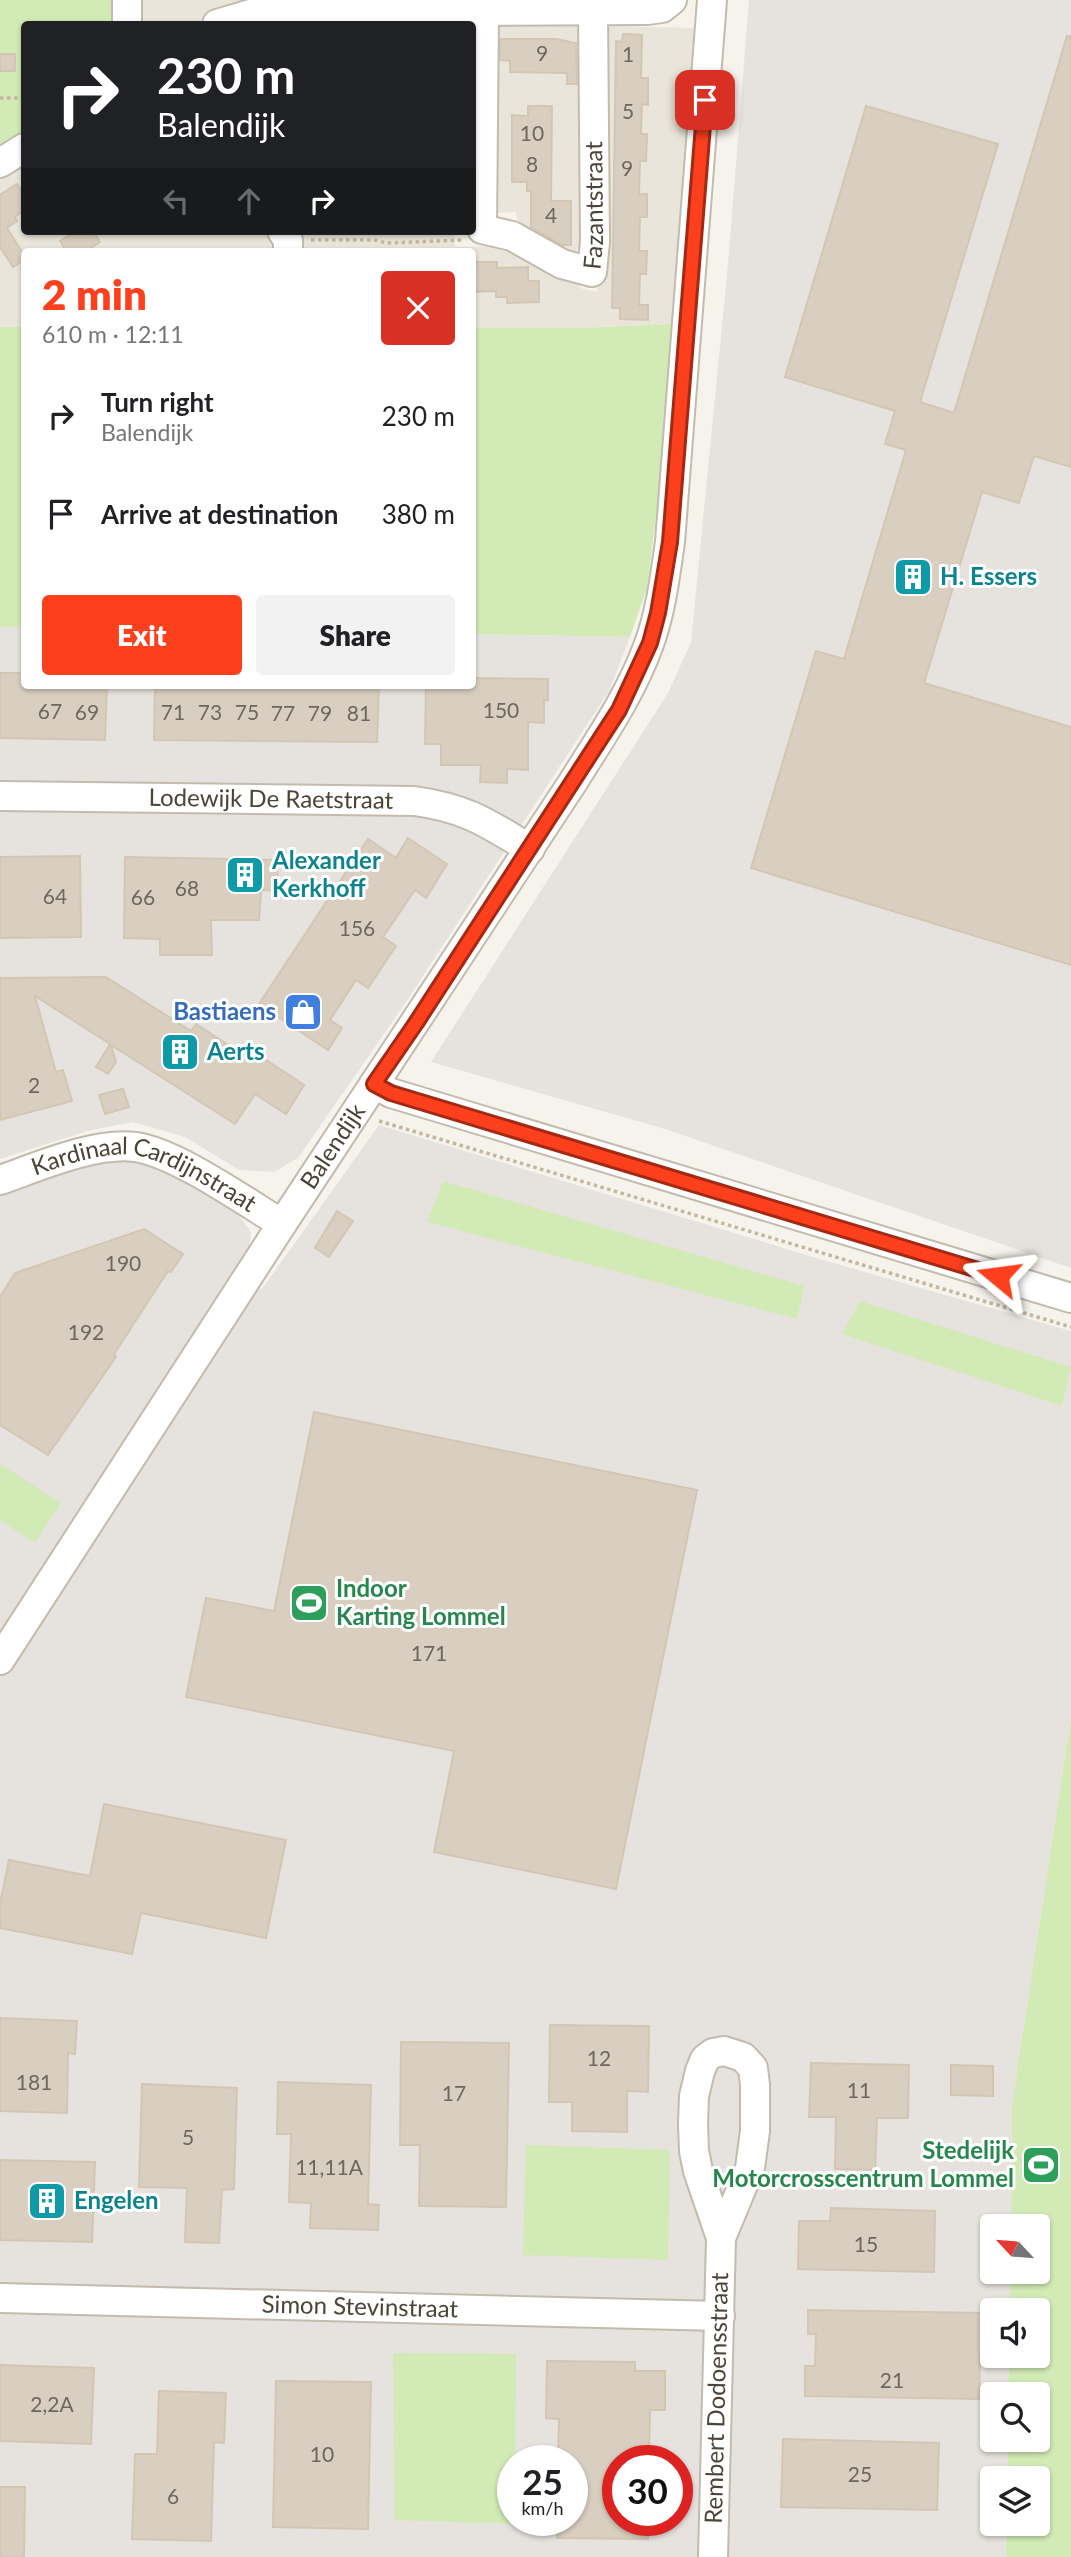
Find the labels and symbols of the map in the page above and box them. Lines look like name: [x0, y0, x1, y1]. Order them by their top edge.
house number: 9: [536, 40, 548, 65]
house number: 1: [622, 41, 634, 66]
pin: [675, 70, 735, 130]
house number: 5: [622, 98, 634, 123]
house number: 10: [520, 120, 544, 145]
street label: Fazantstraat: [576, 141, 608, 271]
house number: 8: [526, 151, 538, 176]
house number: 9: [621, 155, 633, 180]
house number: 4: [545, 202, 557, 227]
building icon: H. Essers: [892, 556, 934, 598]
place label: H. Essers: [940, 561, 1037, 590]
house number: 150: [483, 697, 519, 722]
house number: 67: [38, 698, 62, 723]
house number: 69: [75, 699, 99, 724]
house number: 71: [161, 699, 185, 724]
house number: 73: [198, 699, 222, 724]
house number: 75: [235, 699, 259, 724]
house number: 77: [271, 700, 295, 725]
house number: 79: [308, 700, 332, 725]
house number: 81: [347, 700, 371, 725]
street label: Lodewijk De Raetstraat: [149, 782, 394, 814]
place label: Alexander Kerkhoff: [271, 845, 381, 902]
building icon: Alexander Kerkhoff: [224, 854, 266, 896]
house number: 68: [175, 875, 199, 900]
house number: 64: [43, 883, 67, 908]
house number: 66: [131, 884, 155, 909]
house number: 156: [339, 915, 375, 940]
shop icon: Bastiaens: [282, 991, 324, 1033]
place label: Bastiaens: [173, 996, 276, 1025]
building icon: Aerts: [159, 1031, 201, 1073]
place label: Aerts: [206, 1036, 265, 1065]
house number: 2: [28, 1072, 40, 1097]
street label: Balendijk: [293, 1097, 371, 1194]
street label: Kardinaal Cardijnstraat: [27, 1130, 263, 1217]
position arrow: [961, 1239, 1035, 1313]
house number: 190: [105, 1250, 141, 1275]
house number: 192: [68, 1319, 104, 1344]
place label: Indoor Karting Lommel: [336, 1573, 506, 1630]
sports icon: Indoor Karting Lommel: [288, 1582, 330, 1624]
house number: 171: [411, 1640, 447, 1665]
house number: 12: [587, 2045, 611, 2070]
house number: 181: [16, 2069, 52, 2094]
house number: 11: [847, 2077, 871, 2102]
house number: 17: [442, 2080, 466, 2105]
house number: 5: [182, 2124, 194, 2149]
place label: Stedelijk Motorcrosscentrum Lommel: [712, 2135, 1014, 2192]
sports icon: Stedelijk Motorcrosscentrum Lommel: [1020, 2144, 1062, 2186]
house number: 11,11A: [295, 2154, 364, 2179]
building icon: Engelen: [26, 2180, 68, 2222]
place label: Engelen: [74, 2185, 159, 2214]
north arrow: [980, 2214, 1050, 2284]
house number: 15: [854, 2231, 878, 2256]
street label: Rembert Dodoensstraat: [698, 2272, 733, 2524]
street label: Simon Stevinstraat: [261, 2289, 459, 2322]
house number: 21: [880, 2367, 904, 2392]
house number: 2,2A: [30, 2391, 74, 2416]
house number: 10: [310, 2441, 334, 2466]
speed limit sign: 30: [602, 2445, 693, 2536]
house number: 25: [848, 2461, 872, 2486]
house number: 6: [167, 2483, 179, 2508]

